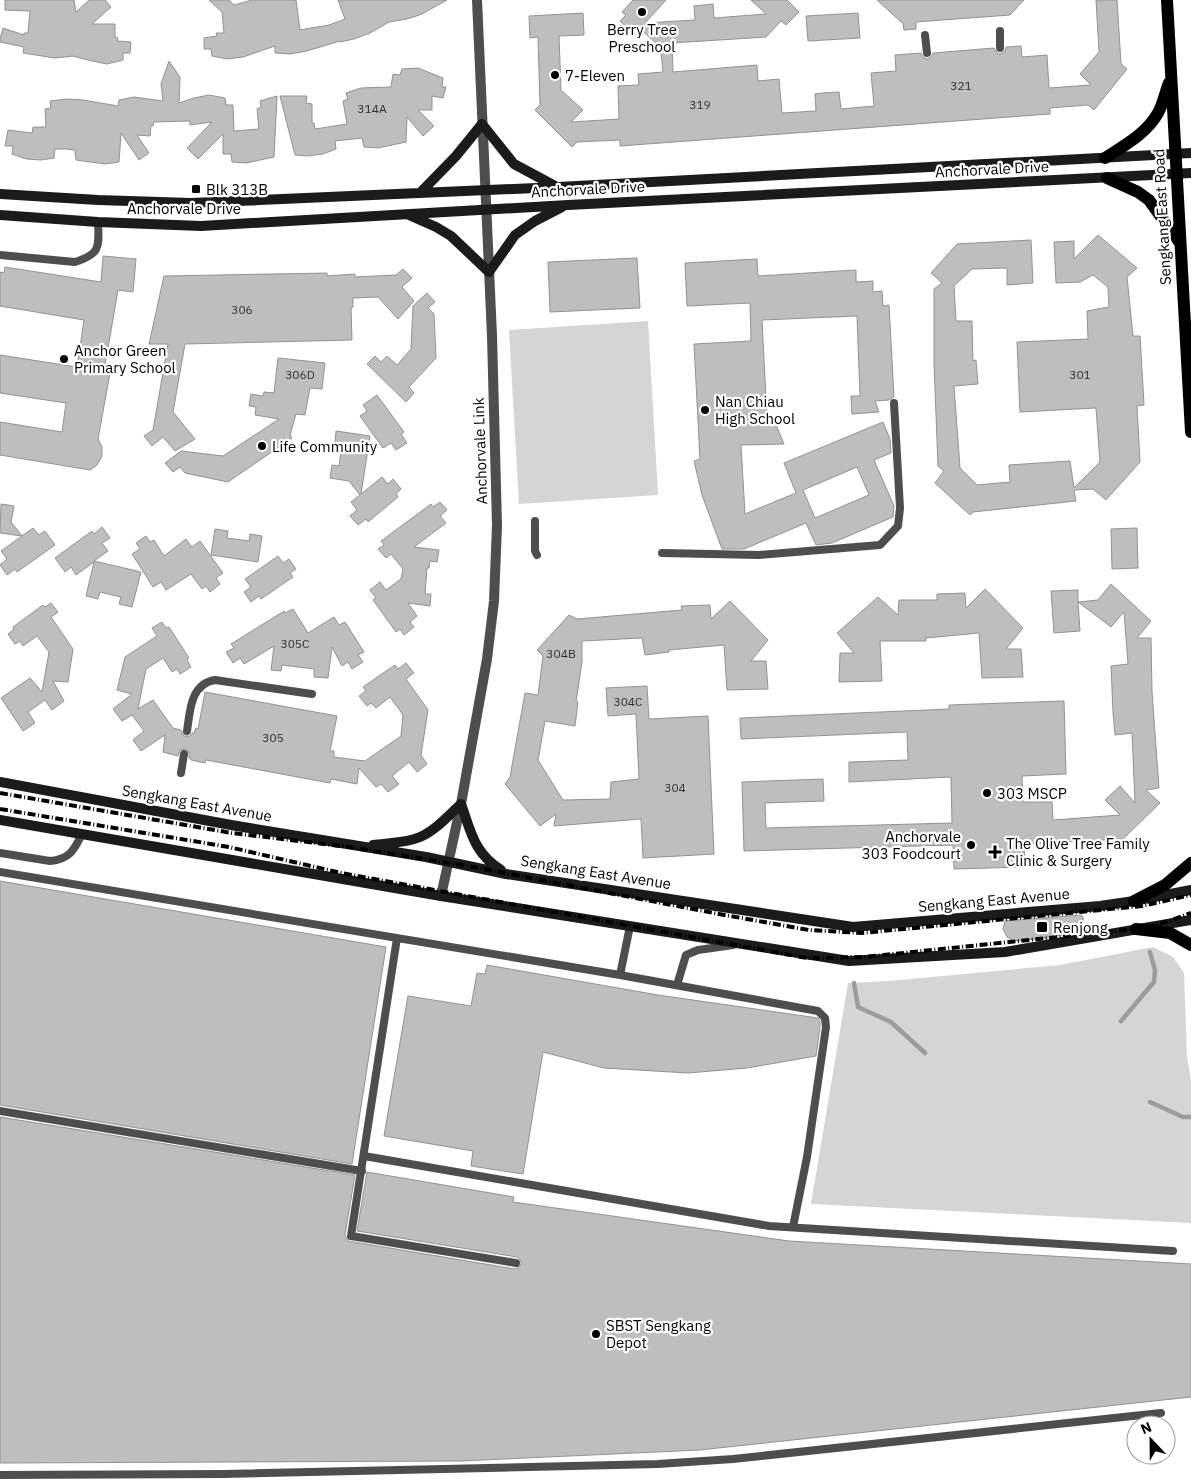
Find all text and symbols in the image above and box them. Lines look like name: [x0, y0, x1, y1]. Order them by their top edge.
marker: Berry Tree Preschool: [636, 6, 648, 18]
place label: Berry Tree Preschool: [607, 20, 677, 56]
place label: 7-Eleven: [565, 66, 625, 85]
marker: 7-Eleven: [549, 69, 561, 81]
house number: 321: [950, 78, 972, 93]
house number: 319: [689, 97, 711, 112]
house number: 314A: [357, 101, 387, 116]
street label: Sengkang East Road: [1149, 148, 1175, 286]
street label: Anchorvale Drive: [934, 157, 1050, 181]
street label: Anchorvale Drive: [530, 177, 646, 201]
place label: Blk 313B: [206, 180, 268, 199]
marker: Blk 313B: [190, 183, 202, 195]
street label: Anchorvale Drive: [127, 199, 241, 218]
house number: 306: [231, 302, 253, 317]
place label: Anchor Green Primary School: [74, 341, 176, 377]
marker: Anchor Green Primary School: [58, 353, 70, 365]
house number: 306D: [285, 367, 315, 382]
house number: 301: [1069, 367, 1091, 382]
place label: Nan Chiau High School: [715, 392, 795, 428]
street label: Anchorvale Link: [469, 397, 491, 505]
marker: Nan Chiau High School: [699, 404, 711, 416]
place label: Life Community: [272, 437, 378, 456]
marker: Life Community: [256, 440, 268, 452]
house number: 305C: [280, 636, 310, 651]
house number: 304B: [546, 646, 576, 661]
house number: 304C: [613, 694, 643, 709]
house number: 305: [262, 730, 284, 745]
street label: Sengkang East Avenue: [120, 780, 274, 826]
house number: 304: [664, 780, 686, 795]
place label: 303 MSCP: [997, 784, 1067, 803]
marker: 303 MSCP: [981, 787, 993, 799]
place label: Anchorvale 303 Foodcourt: [862, 827, 961, 863]
place label: The Olive Tree Family Clinic & Surgery: [1006, 834, 1150, 870]
marker: Anchorvale 303 Foodcourt: [965, 839, 977, 851]
marker: The Olive Tree Family Clinic & Surgery: [988, 845, 1002, 859]
street label: Sengkang East Avenue: [519, 851, 673, 893]
street label: Sengkang East Avenue: [917, 884, 1071, 916]
place label: Renjong: [1053, 918, 1108, 937]
marker: Renjong: [1035, 920, 1049, 934]
place label: SBST Sengkang Depot: [606, 1316, 711, 1352]
marker: SBST Sengkang Depot: [590, 1328, 602, 1340]
north arrow: [1126, 1415, 1176, 1465]
text: N: [1138, 1418, 1154, 1438]

